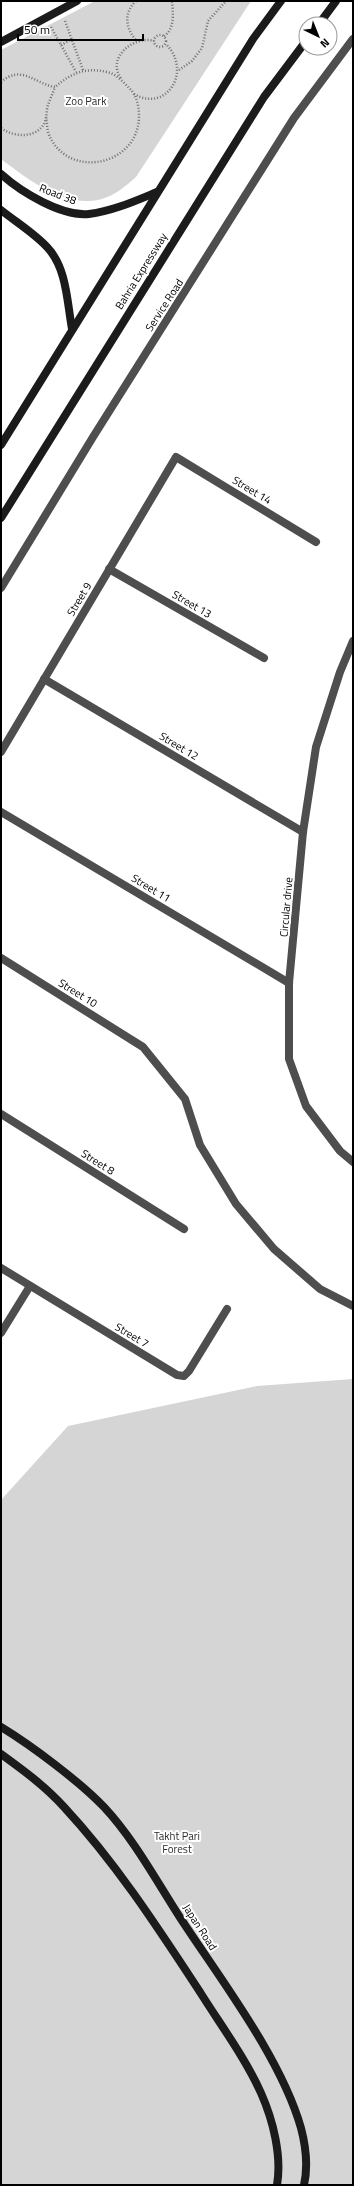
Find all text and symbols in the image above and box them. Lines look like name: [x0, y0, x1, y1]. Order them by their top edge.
scale bar: [18, 16, 143, 42]
north arrow: [298, 16, 338, 56]
text: 50 m: [24, 20, 50, 39]
text: N: [317, 35, 333, 52]
park label: Zoo Park: [66, 93, 107, 109]
street label: Road 38: [37, 180, 79, 208]
street label: Bahria Expressway: [111, 229, 171, 312]
street label: Service Road: [141, 276, 187, 334]
street label: Street 14: [229, 472, 275, 508]
street label: Street 9: [63, 579, 95, 619]
street label: Street 13: [169, 586, 215, 622]
street label: Street 12: [156, 728, 202, 764]
street label: Street 11: [128, 870, 174, 906]
street label: Circular drive: [275, 876, 297, 937]
street label: Street 10: [55, 975, 101, 1011]
street label: Street 8: [78, 1145, 118, 1179]
street label: Street 7: [112, 1319, 152, 1351]
park label: Takht Pari Forest: [154, 1828, 200, 1857]
street label: Japan Road: [179, 1901, 221, 1953]

